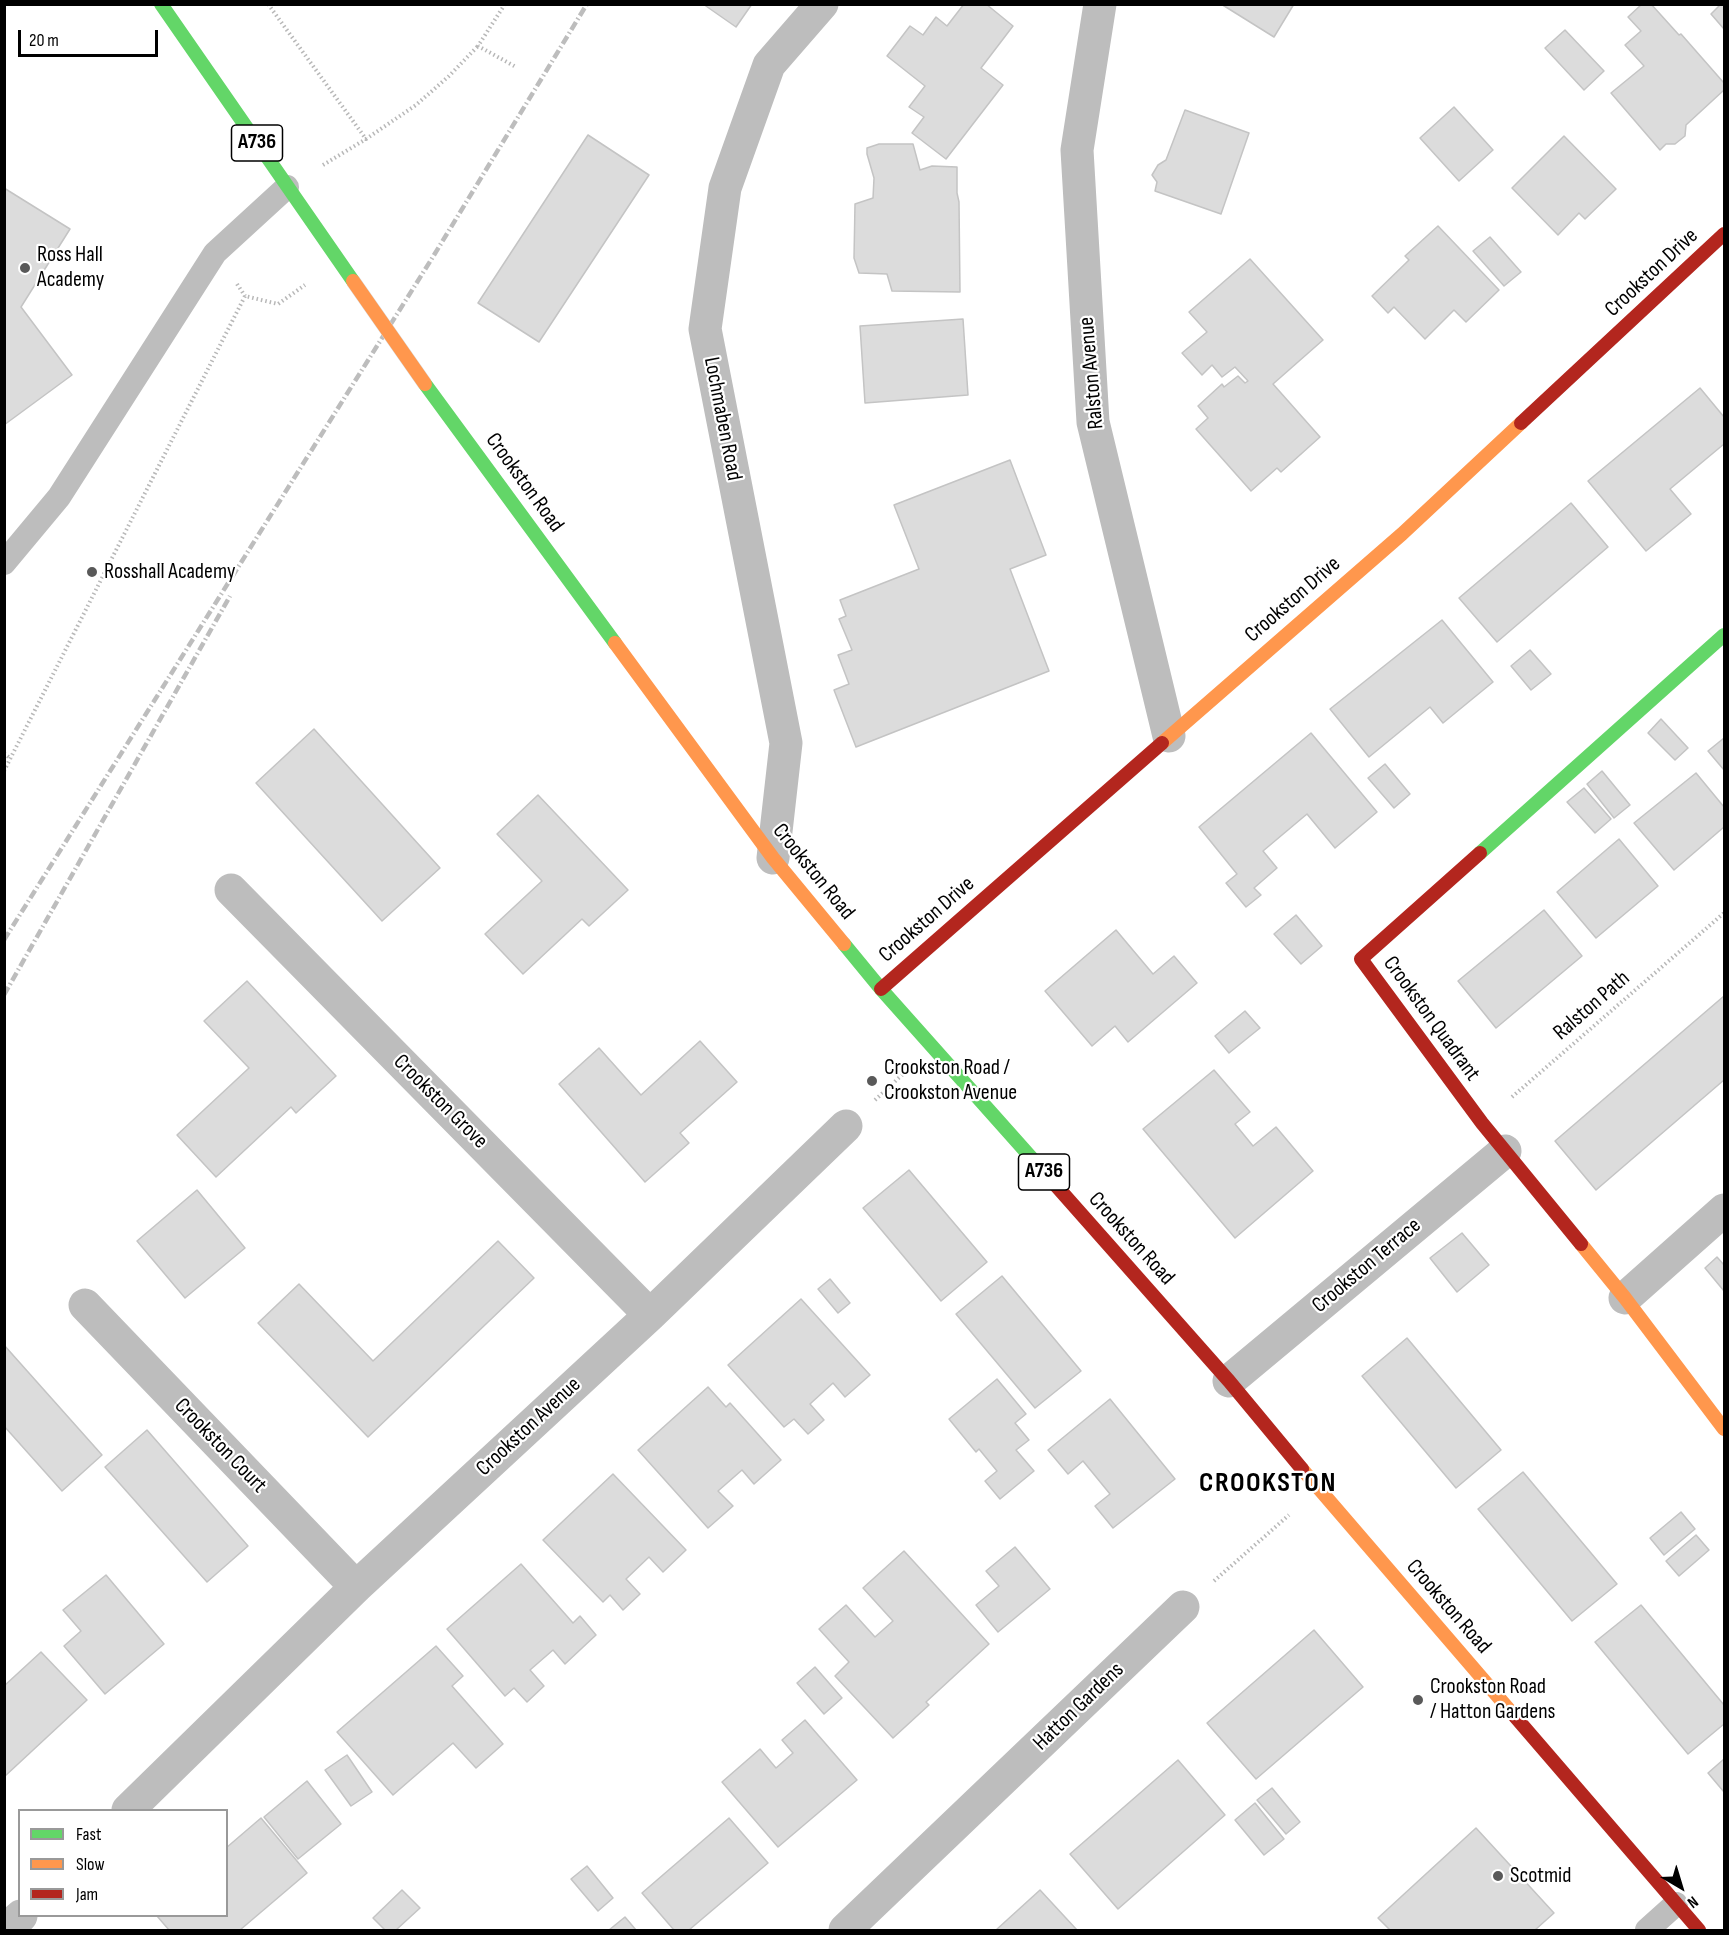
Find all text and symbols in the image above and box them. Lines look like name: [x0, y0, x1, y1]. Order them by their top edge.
scale bar: [21, 18, 160, 56]
text: 20 m: [29, 30, 59, 51]
road number: A736: [232, 125, 282, 161]
street label: Crookston Drive: [1600, 223, 1704, 323]
place label: Ross Hall Academy: [37, 242, 104, 294]
marker: Ross Hall Academy: [18, 261, 32, 275]
street label: Ralston Avenue: [1074, 316, 1110, 430]
street label: Lochmaben Road: [697, 355, 747, 483]
street label: Crookston Road: [479, 428, 569, 538]
street label: Crookston Drive: [1240, 551, 1346, 649]
place label: Rosshall Academy: [104, 559, 235, 585]
marker: Rosshall Academy: [85, 565, 99, 579]
street label: Crookston Road: [766, 819, 860, 925]
street label: Crookston Drive: [874, 871, 980, 969]
street label: Crookston Quadrant: [1377, 951, 1485, 1087]
street label: Ralston Path: [1548, 966, 1636, 1046]
street label: Crookston Grove: [387, 1049, 493, 1155]
place label: Crookston Road / Crookston Avenue: [884, 1055, 1017, 1106]
marker: Crookston Road / Crookston Avenue: [865, 1074, 879, 1088]
road number: A736: [1018, 1154, 1070, 1190]
street label: Crookston Road: [1082, 1187, 1180, 1291]
street label: Crookston Terrace: [1307, 1213, 1427, 1319]
street label: Crookston Avenue: [471, 1372, 587, 1482]
street label: Crookston Court: [168, 1393, 272, 1499]
district label: CROOKSTON: [1199, 1467, 1337, 1501]
street label: Crookston Road: [1400, 1555, 1496, 1659]
street label: Hatton Gardens: [1028, 1657, 1130, 1757]
place label: Crookston Road / Hatton Gardens: [1430, 1674, 1555, 1726]
marker: Crookston Road / Hatton Gardens: [1411, 1693, 1425, 1707]
legend: [18, 1809, 228, 1917]
text: Fast: [76, 1824, 101, 1845]
text: Slow: [76, 1854, 105, 1875]
north arrow: [1651, 1857, 1711, 1917]
place label: Scotmid: [1510, 1863, 1571, 1889]
marker: Scotmid: [1491, 1869, 1505, 1883]
text: Jam: [76, 1884, 98, 1905]
text: N: [1683, 1891, 1702, 1912]

